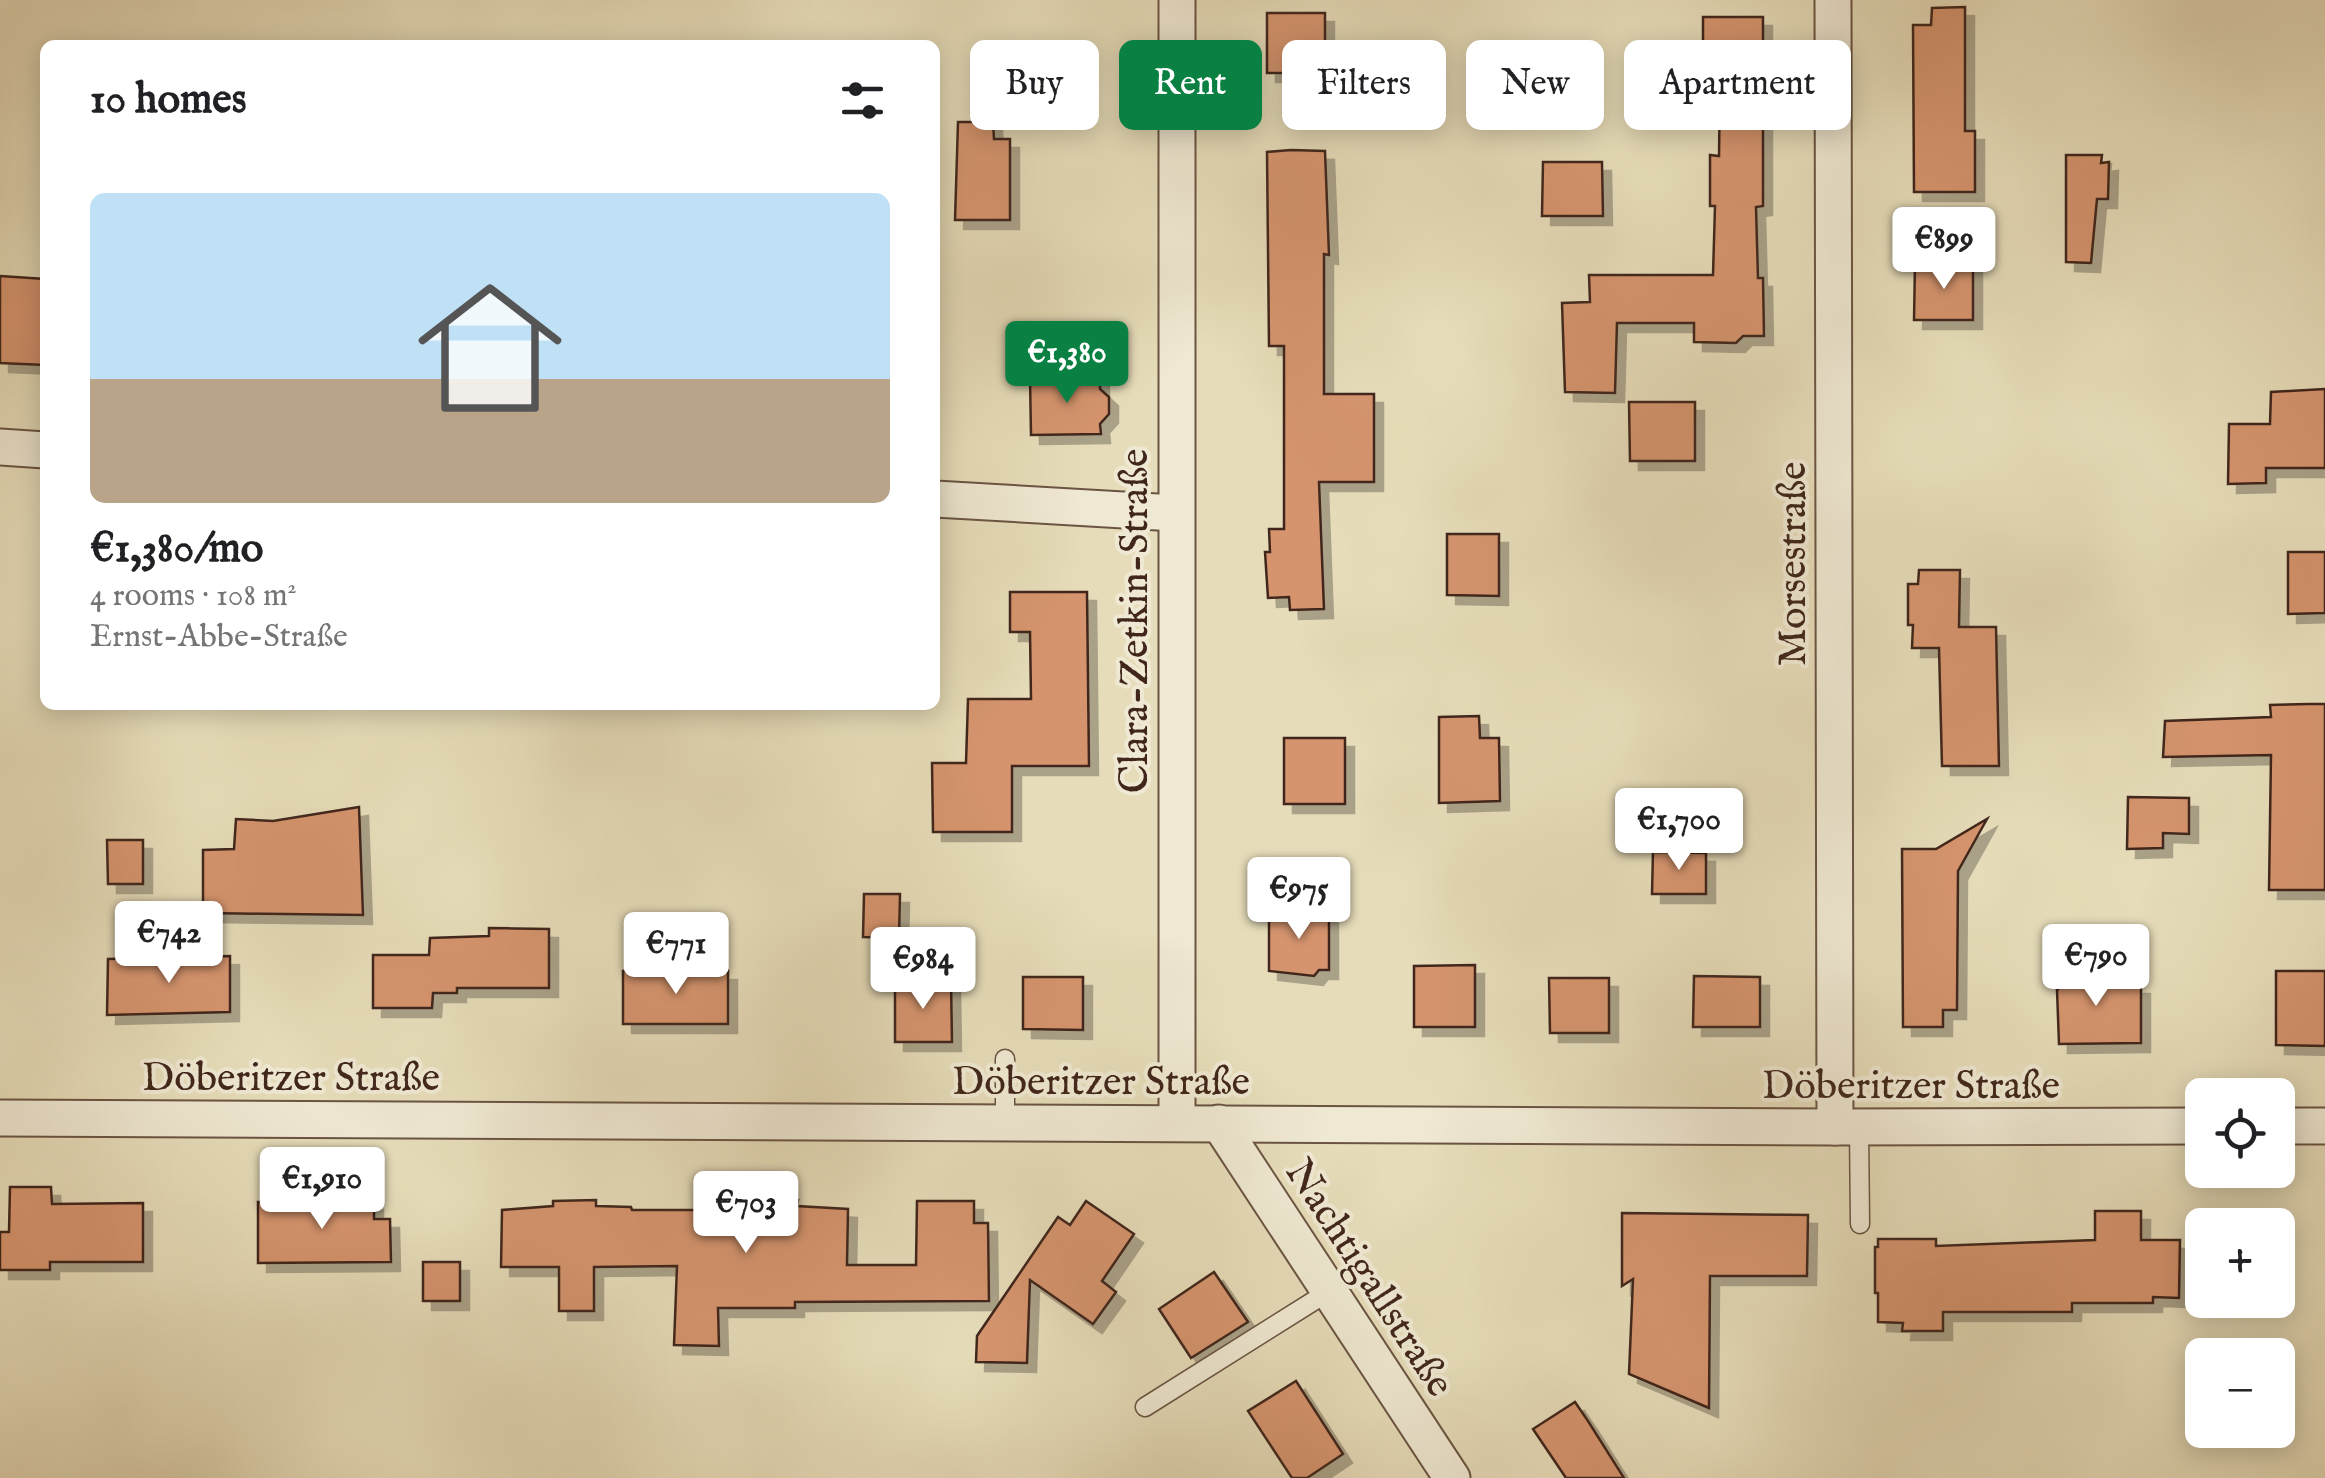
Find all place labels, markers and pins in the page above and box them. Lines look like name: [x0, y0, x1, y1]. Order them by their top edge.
pin: €899: [1885, 207, 2003, 292]
pin: €1,380: [986, 321, 1148, 406]
pin: €1,700: [1598, 788, 1760, 873]
pin: €975: [1240, 857, 1358, 942]
pin: €742: [110, 901, 228, 986]
pin: €771: [617, 912, 735, 997]
pin: €790: [2037, 924, 2155, 1009]
pin: €984: [864, 927, 982, 1012]
pin: €1,910: [241, 1147, 403, 1232]
pin: €703: [687, 1171, 805, 1256]

